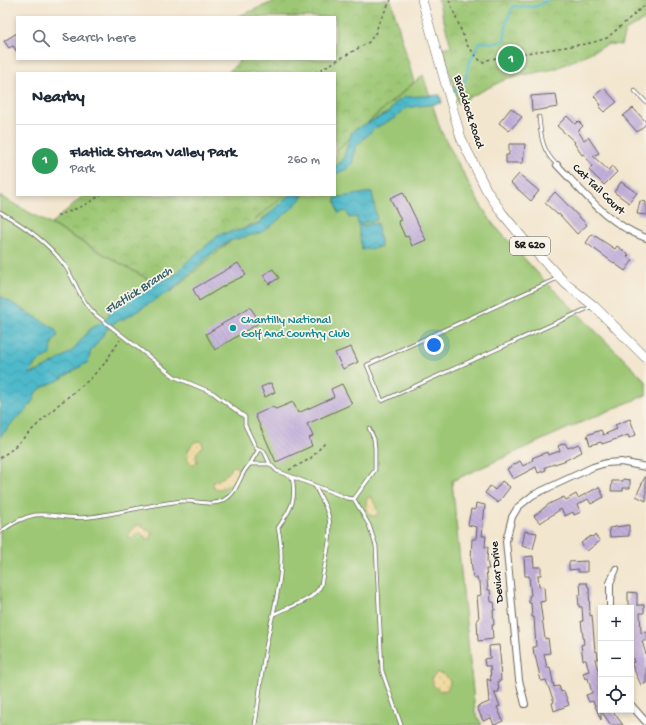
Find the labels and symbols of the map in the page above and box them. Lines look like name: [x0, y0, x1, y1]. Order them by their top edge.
pin: 1: [498, 44, 524, 74]
street label: Braddock Road: [449, 73, 487, 151]
street label: Cat Tail Court: [569, 161, 628, 219]
road number: SR 620: [510, 237, 550, 255]
water label: Flatlick Branch: [103, 263, 176, 318]
place label: Chantilly National Golf And Country Club: [241, 314, 350, 342]
marker: Chantilly National Golf And Country Club: [228, 323, 238, 333]
your location: [424, 335, 444, 355]
street label: Deviar Drive: [488, 540, 508, 604]

